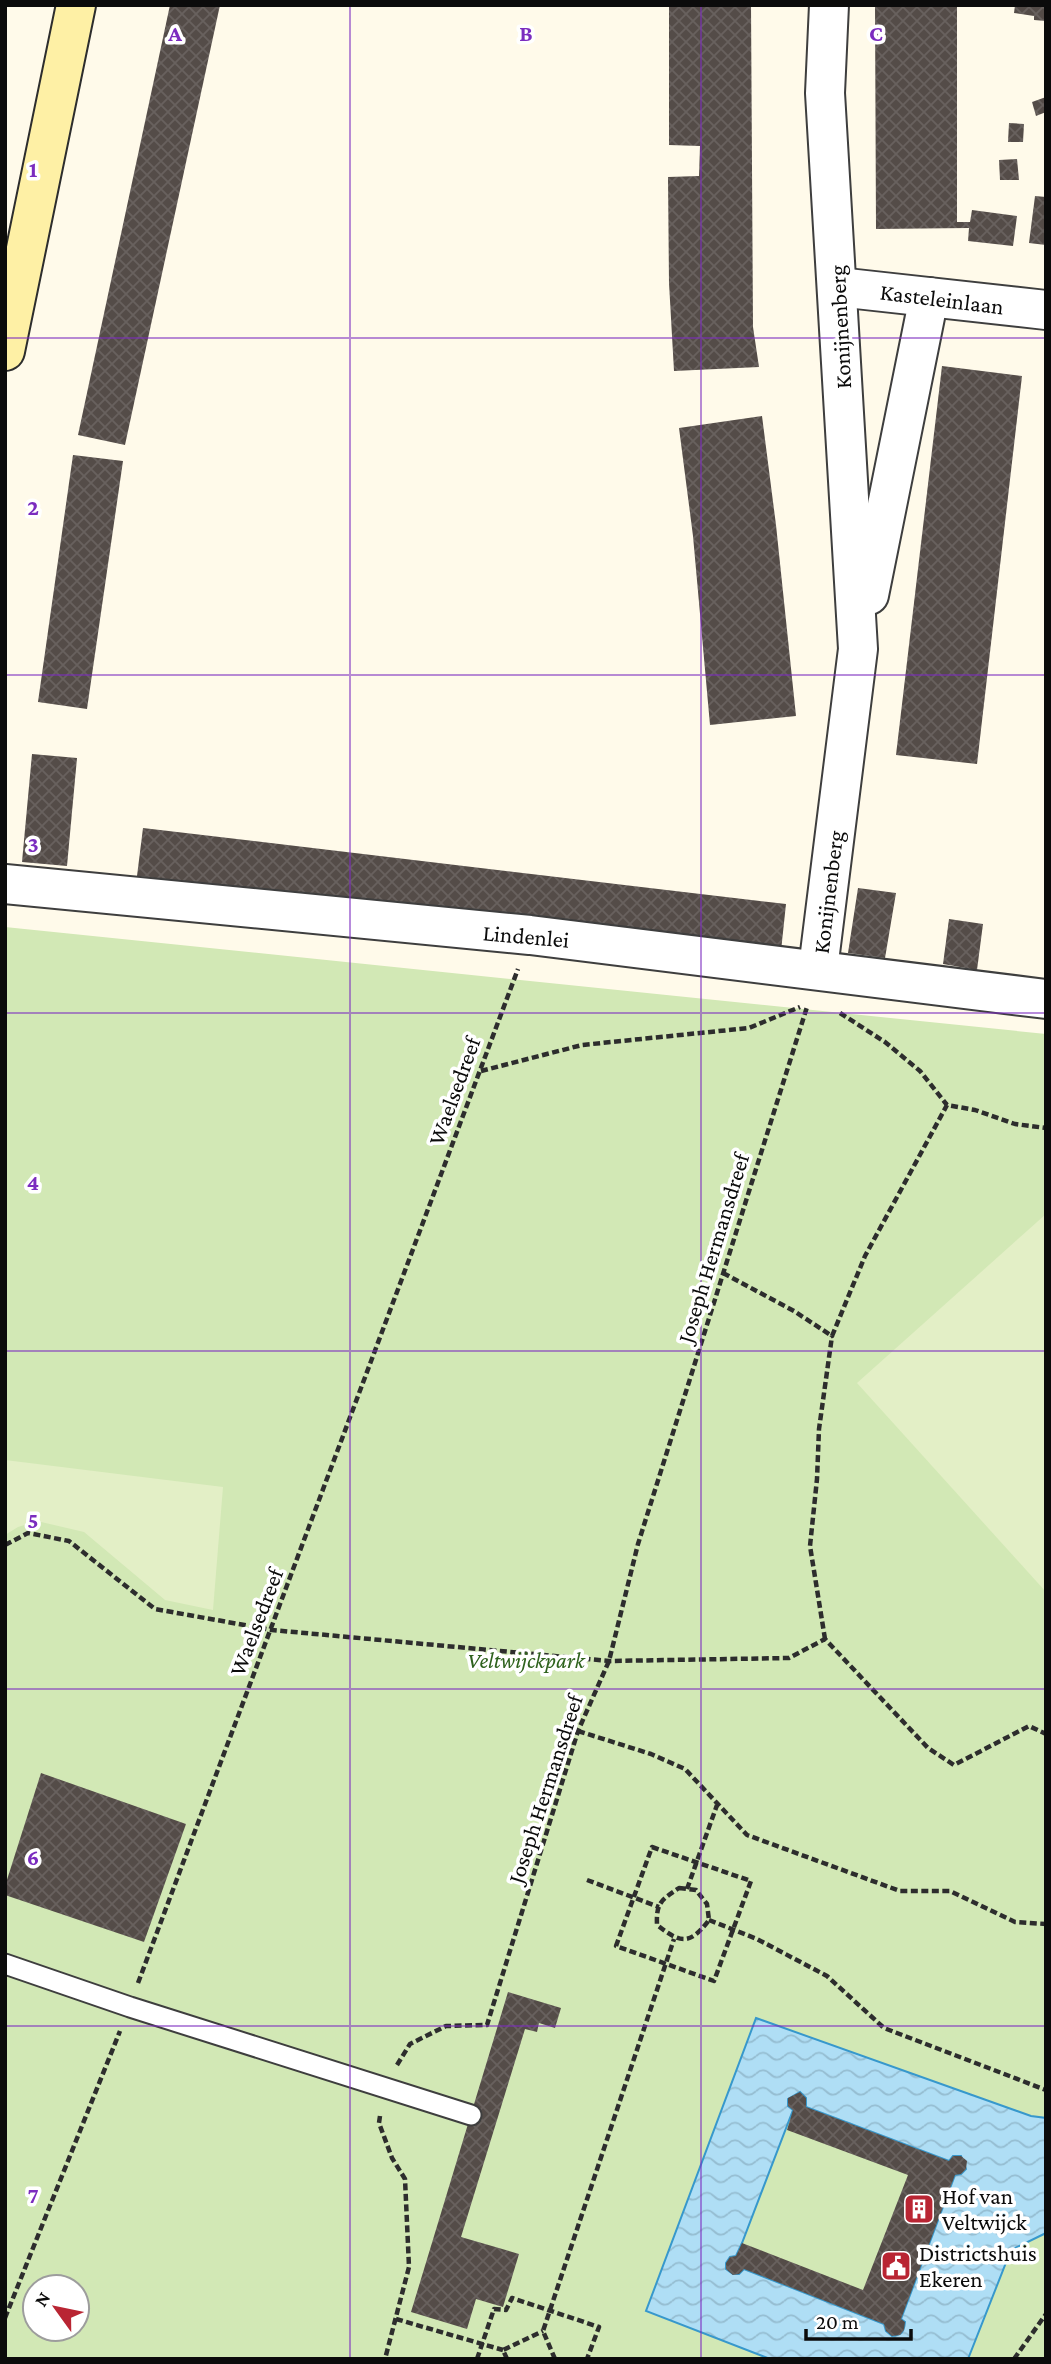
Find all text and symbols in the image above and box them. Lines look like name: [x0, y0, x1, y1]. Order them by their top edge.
text: A: [167, 20, 182, 46]
text: B: [519, 20, 533, 46]
text: C: [869, 20, 883, 46]
text: 1: [29, 156, 38, 182]
street label: Konijnenberg: [824, 264, 856, 390]
street label: Kasteleinlaan: [879, 279, 1005, 319]
text: 2: [27, 494, 39, 520]
street label: Konijnenberg: [808, 829, 848, 955]
text: 3: [27, 831, 39, 857]
street label: Lindenlei: [482, 919, 570, 953]
street label: Waelsedreef: [422, 1032, 486, 1148]
street label: Joseph Hermansdreef: [671, 1149, 755, 1348]
text: 4: [27, 1169, 39, 1195]
text: 5: [27, 1507, 39, 1533]
street label: Waelsedreef: [224, 1564, 289, 1679]
park label: Veltwijckpark: [467, 1647, 586, 1674]
street label: Joseph Hermansdreef: [502, 1690, 588, 1888]
text: 6: [27, 1844, 39, 1870]
text: 7: [27, 2182, 39, 2208]
place label: Hof van Veltwijck: [942, 2183, 1027, 2235]
building icon: Hof van Veltwijck: [902, 2192, 936, 2226]
place label: Districtshuis Ekeren: [919, 2240, 1037, 2292]
public building icon: Districtshuis Ekeren: [879, 2249, 913, 2283]
north arrow: [21, 2273, 91, 2343]
text: N: [30, 2288, 55, 2310]
scale bar: [806, 2298, 911, 2342]
text: 20 m: [816, 2310, 859, 2334]

